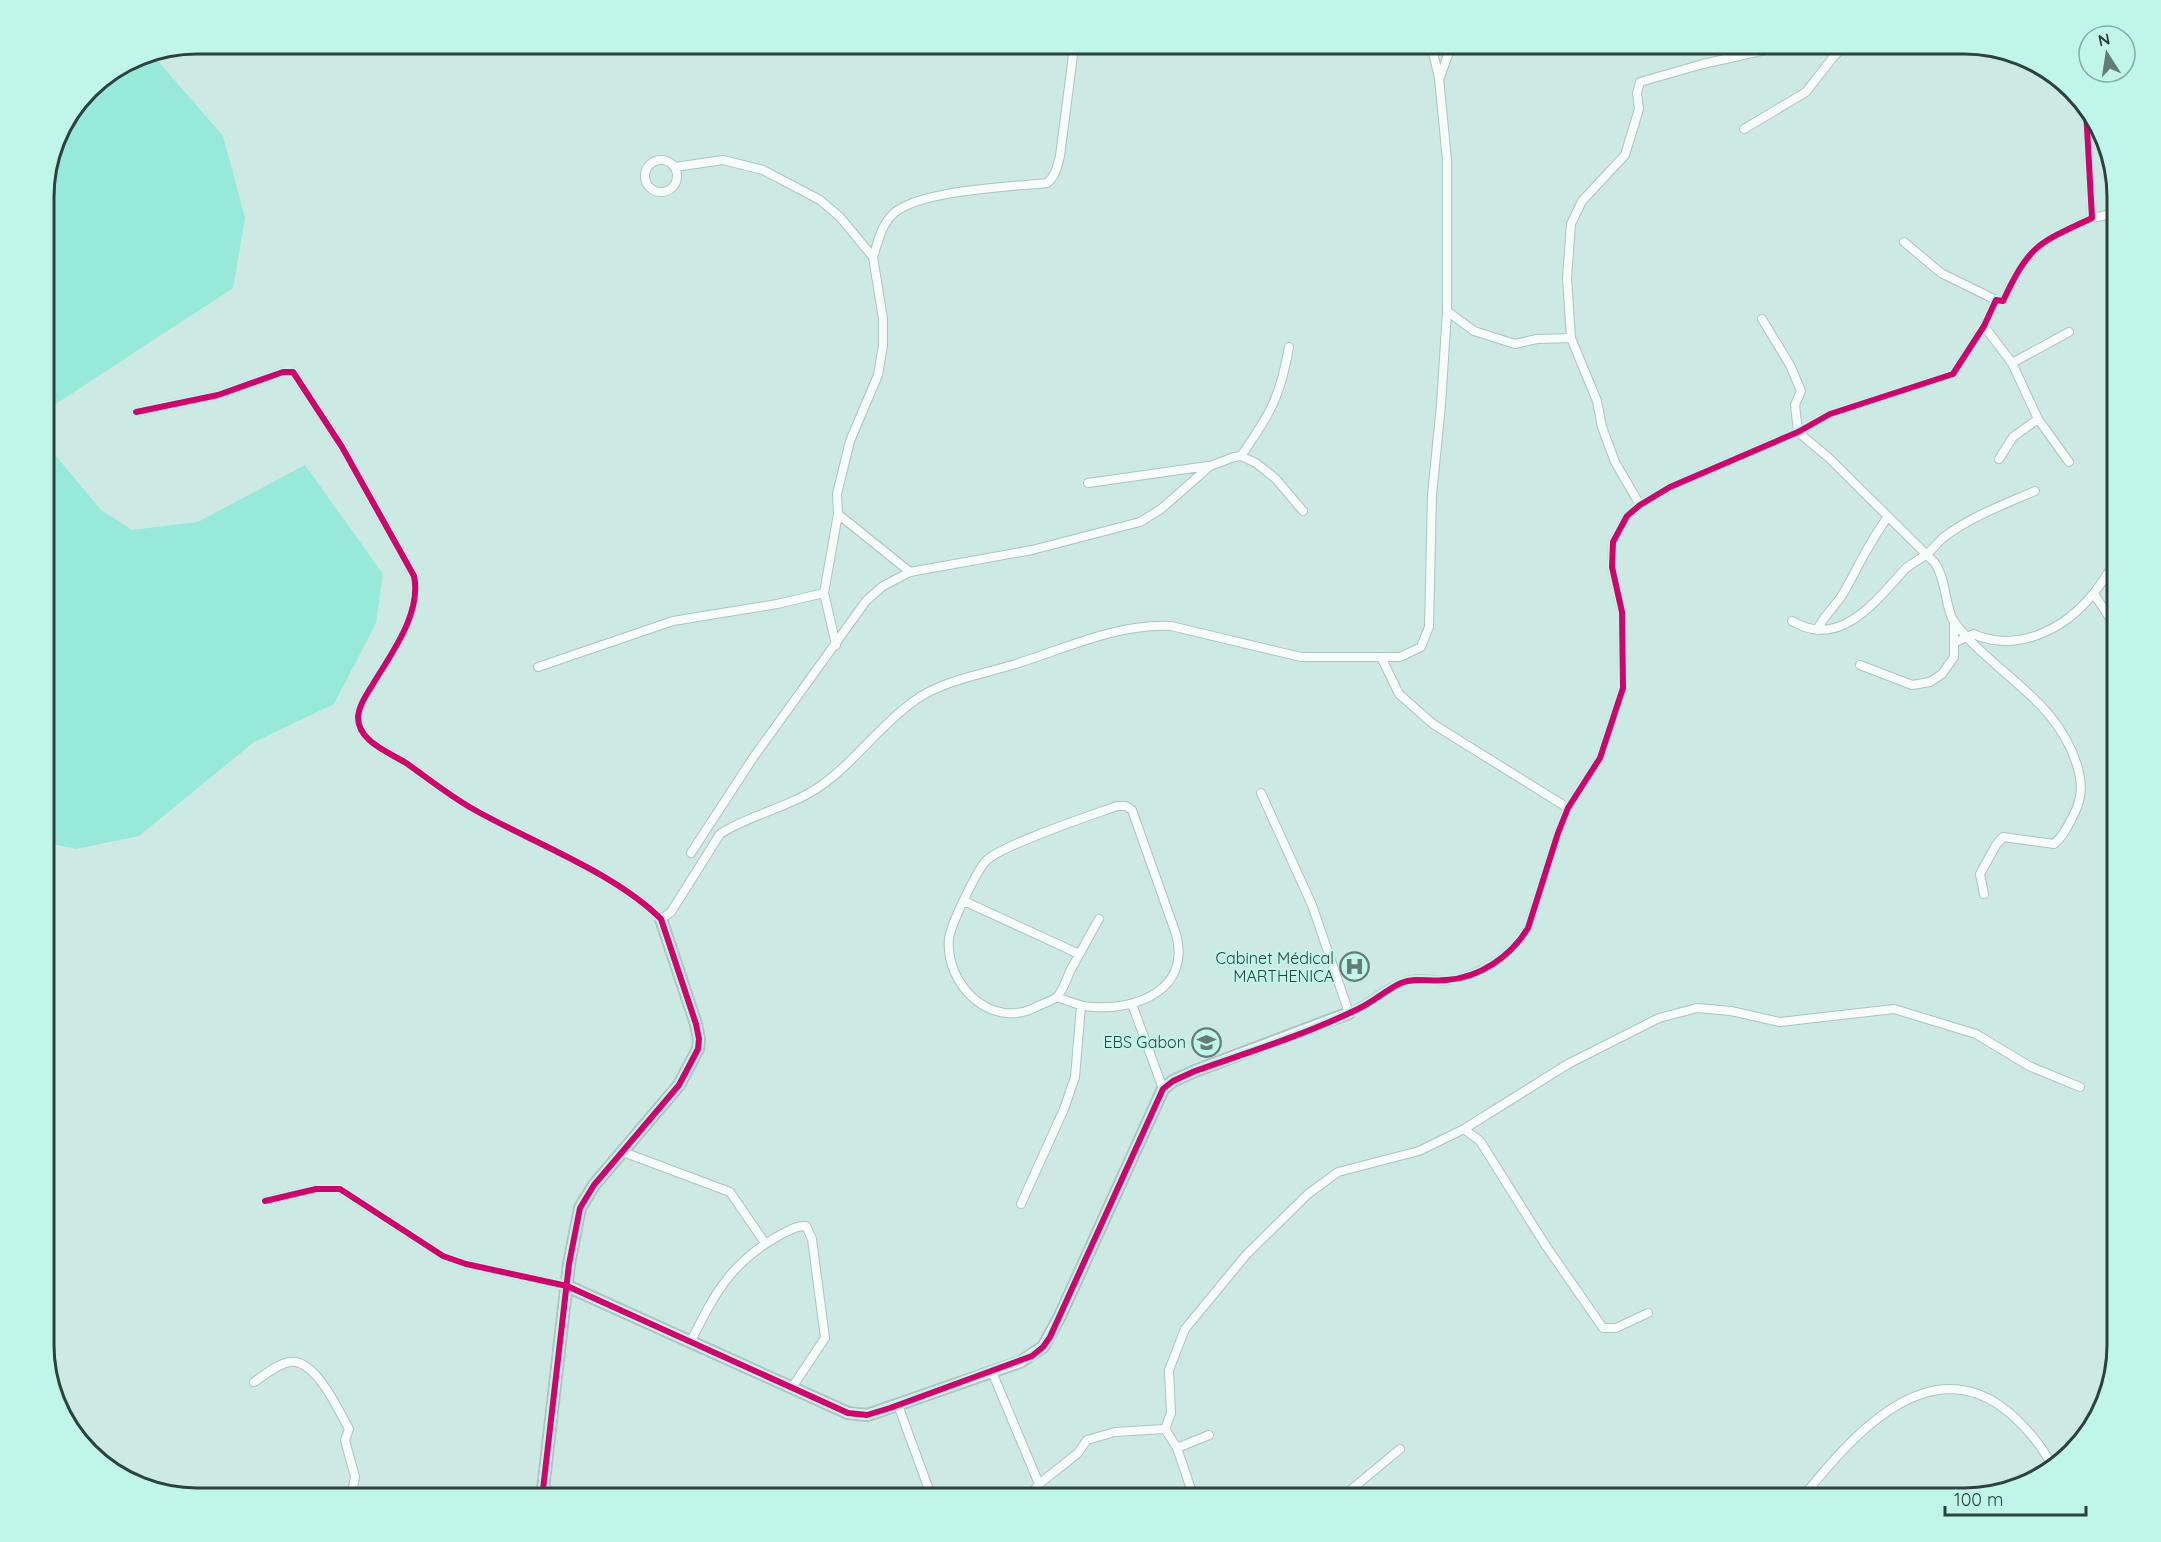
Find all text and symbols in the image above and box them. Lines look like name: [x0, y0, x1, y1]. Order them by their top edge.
north arrow: [2077, 24, 2137, 84]
text: N: [2096, 28, 2112, 50]
place label: Cabinet Médical MARTHENICA: [1216, 948, 1334, 986]
hospital icon: Cabinet Médical MARTHENICA: [1339, 951, 1371, 983]
school or university icon: EBS Gabon: [1191, 1026, 1223, 1058]
place label: EBS Gabon: [1103, 1032, 1186, 1052]
scale bar: [1945, 1479, 2086, 1517]
text: 100 m: [1954, 1488, 2003, 1511]

